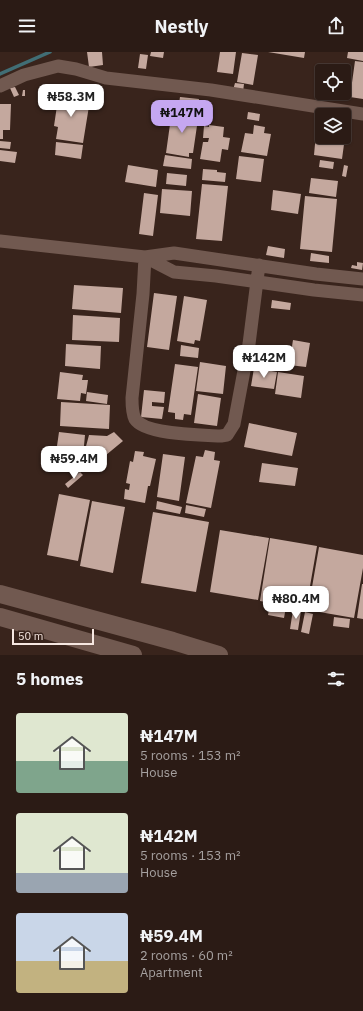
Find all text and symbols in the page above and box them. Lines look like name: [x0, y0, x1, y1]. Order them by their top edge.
icon: menu: [16, 15, 38, 37]
text: Nestly: [155, 15, 208, 38]
icon: share: [325, 15, 347, 37]
map controls: [315, 64, 351, 144]
button: locate: [315, 64, 351, 100]
pin: ₦58.3M: [38, 84, 104, 118]
text: ₦58.3M: [47, 88, 95, 105]
pin: ₦147M: [154, 100, 210, 134]
text: ₦147M: [160, 104, 204, 121]
button: layers: [315, 108, 351, 144]
pin: ₦142M: [236, 345, 292, 379]
text: ₦142M: [242, 349, 286, 366]
pin: ₦59.4M: [41, 446, 107, 480]
text: ₦59.4M: [50, 450, 98, 467]
pin: ₦80.4M: [263, 586, 329, 620]
text: ₦80.4M: [272, 590, 320, 607]
scale bar: [12, 627, 94, 646]
text: 50 m: [18, 629, 43, 643]
text: 5 homes: [16, 668, 83, 690]
icon: filters: [325, 668, 347, 690]
text: ₦147M: [140, 725, 198, 747]
icon: home: [48, 729, 96, 777]
text: 5 rooms · 153 m²: [140, 747, 241, 764]
text: House: [140, 764, 177, 781]
text: ₦142M: [140, 825, 198, 847]
icon: home: [48, 829, 96, 877]
text: 5 rooms · 153 m²: [140, 847, 241, 864]
text: House: [140, 864, 177, 881]
text: ₦59.4M: [140, 925, 203, 947]
icon: home: [48, 929, 96, 977]
text: 2 rooms · 60 m²: [140, 947, 233, 964]
text: Apartment: [140, 964, 203, 981]

